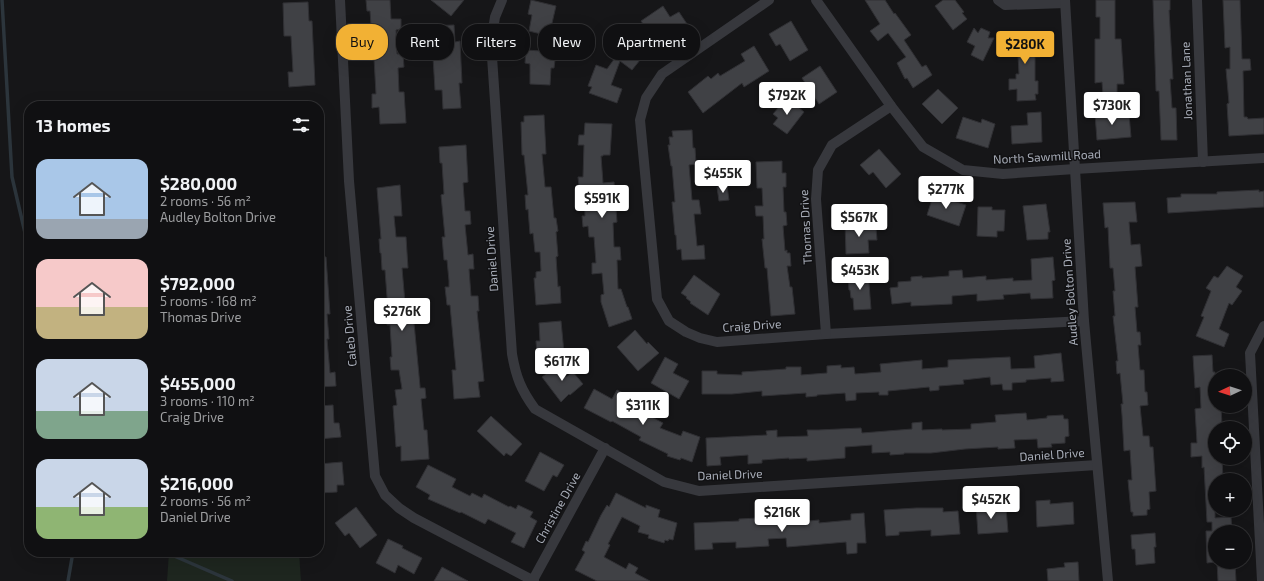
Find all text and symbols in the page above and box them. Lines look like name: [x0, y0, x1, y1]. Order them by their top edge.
chip: Buy: [336, 24, 388, 60]
chip: Rent: [396, 24, 454, 60]
chip: Filters: [462, 24, 530, 60]
chip: New: [538, 24, 595, 60]
chip: Apartment: [603, 24, 700, 60]
pin: $280K: [997, 31, 1053, 65]
text: $280K: [1005, 36, 1045, 52]
street label: Jonathan Lane: [1178, 42, 1194, 120]
pin: $792K: [759, 82, 815, 116]
text: $792K: [768, 87, 806, 103]
pin: $730K: [1084, 92, 1140, 126]
text: $730K: [1093, 97, 1131, 113]
icon: filters: [290, 114, 312, 136]
text: 13 homes: [36, 115, 111, 135]
street label: North Sawmill Road: [993, 146, 1101, 166]
pin: $455K: [695, 160, 751, 194]
text: $455K: [704, 165, 742, 181]
text: $280,000: [160, 173, 237, 193]
icon: home: [68, 175, 116, 223]
pin: $277K: [918, 176, 974, 210]
text: $277K: [927, 181, 965, 197]
pin: $591K: [574, 185, 630, 219]
street label: Thomas Drive: [796, 189, 814, 265]
text: $591K: [584, 190, 620, 206]
text: 2 rooms · 56 m²: [160, 193, 251, 209]
pin: $567K: [831, 204, 887, 238]
text: Audley Bolton Drive: [160, 209, 276, 225]
text: $567K: [840, 209, 878, 225]
street label: Daniel Drive: [482, 226, 500, 292]
street label: Audley Bolton Drive: [1058, 238, 1080, 346]
pin: $453K: [832, 257, 888, 291]
text: $453K: [841, 262, 879, 278]
text: $792,000: [160, 273, 235, 293]
icon: home: [68, 275, 116, 323]
text: 5 rooms · 168 m²: [160, 293, 257, 309]
pin: $276K: [374, 298, 430, 332]
text: $276K: [383, 303, 421, 319]
street label: Caleb Drive: [339, 305, 359, 367]
text: Thomas Drive: [160, 309, 241, 325]
street label: Craig Drive: [722, 316, 782, 334]
pin: $617K: [534, 348, 590, 382]
text: $617K: [544, 353, 580, 369]
north arrow: [1208, 369, 1252, 413]
map controls: [1208, 369, 1252, 569]
text: $455,000: [160, 373, 236, 393]
icon: home: [68, 375, 116, 423]
pin: $311K: [615, 392, 671, 426]
text: 3 rooms · 110 m²: [160, 393, 255, 409]
text: $311K: [626, 397, 660, 413]
text: Craig Drive: [160, 409, 224, 425]
button: locate: [1208, 421, 1252, 465]
street label: Daniel Drive: [1019, 445, 1085, 463]
street label: Daniel Drive: [697, 466, 763, 482]
street label: Christine Drive: [532, 469, 583, 546]
text: $216,000: [160, 473, 233, 493]
button: +: [1208, 473, 1252, 517]
icon: home: [68, 475, 116, 523]
pin: $452K: [963, 486, 1019, 520]
text: $452K: [972, 491, 1010, 507]
text: 2 rooms · 56 m²: [160, 493, 251, 509]
pin: $216K: [754, 499, 810, 533]
text: $216K: [764, 504, 800, 520]
text: Daniel Drive: [160, 509, 231, 525]
button: −: [1208, 525, 1252, 569]

